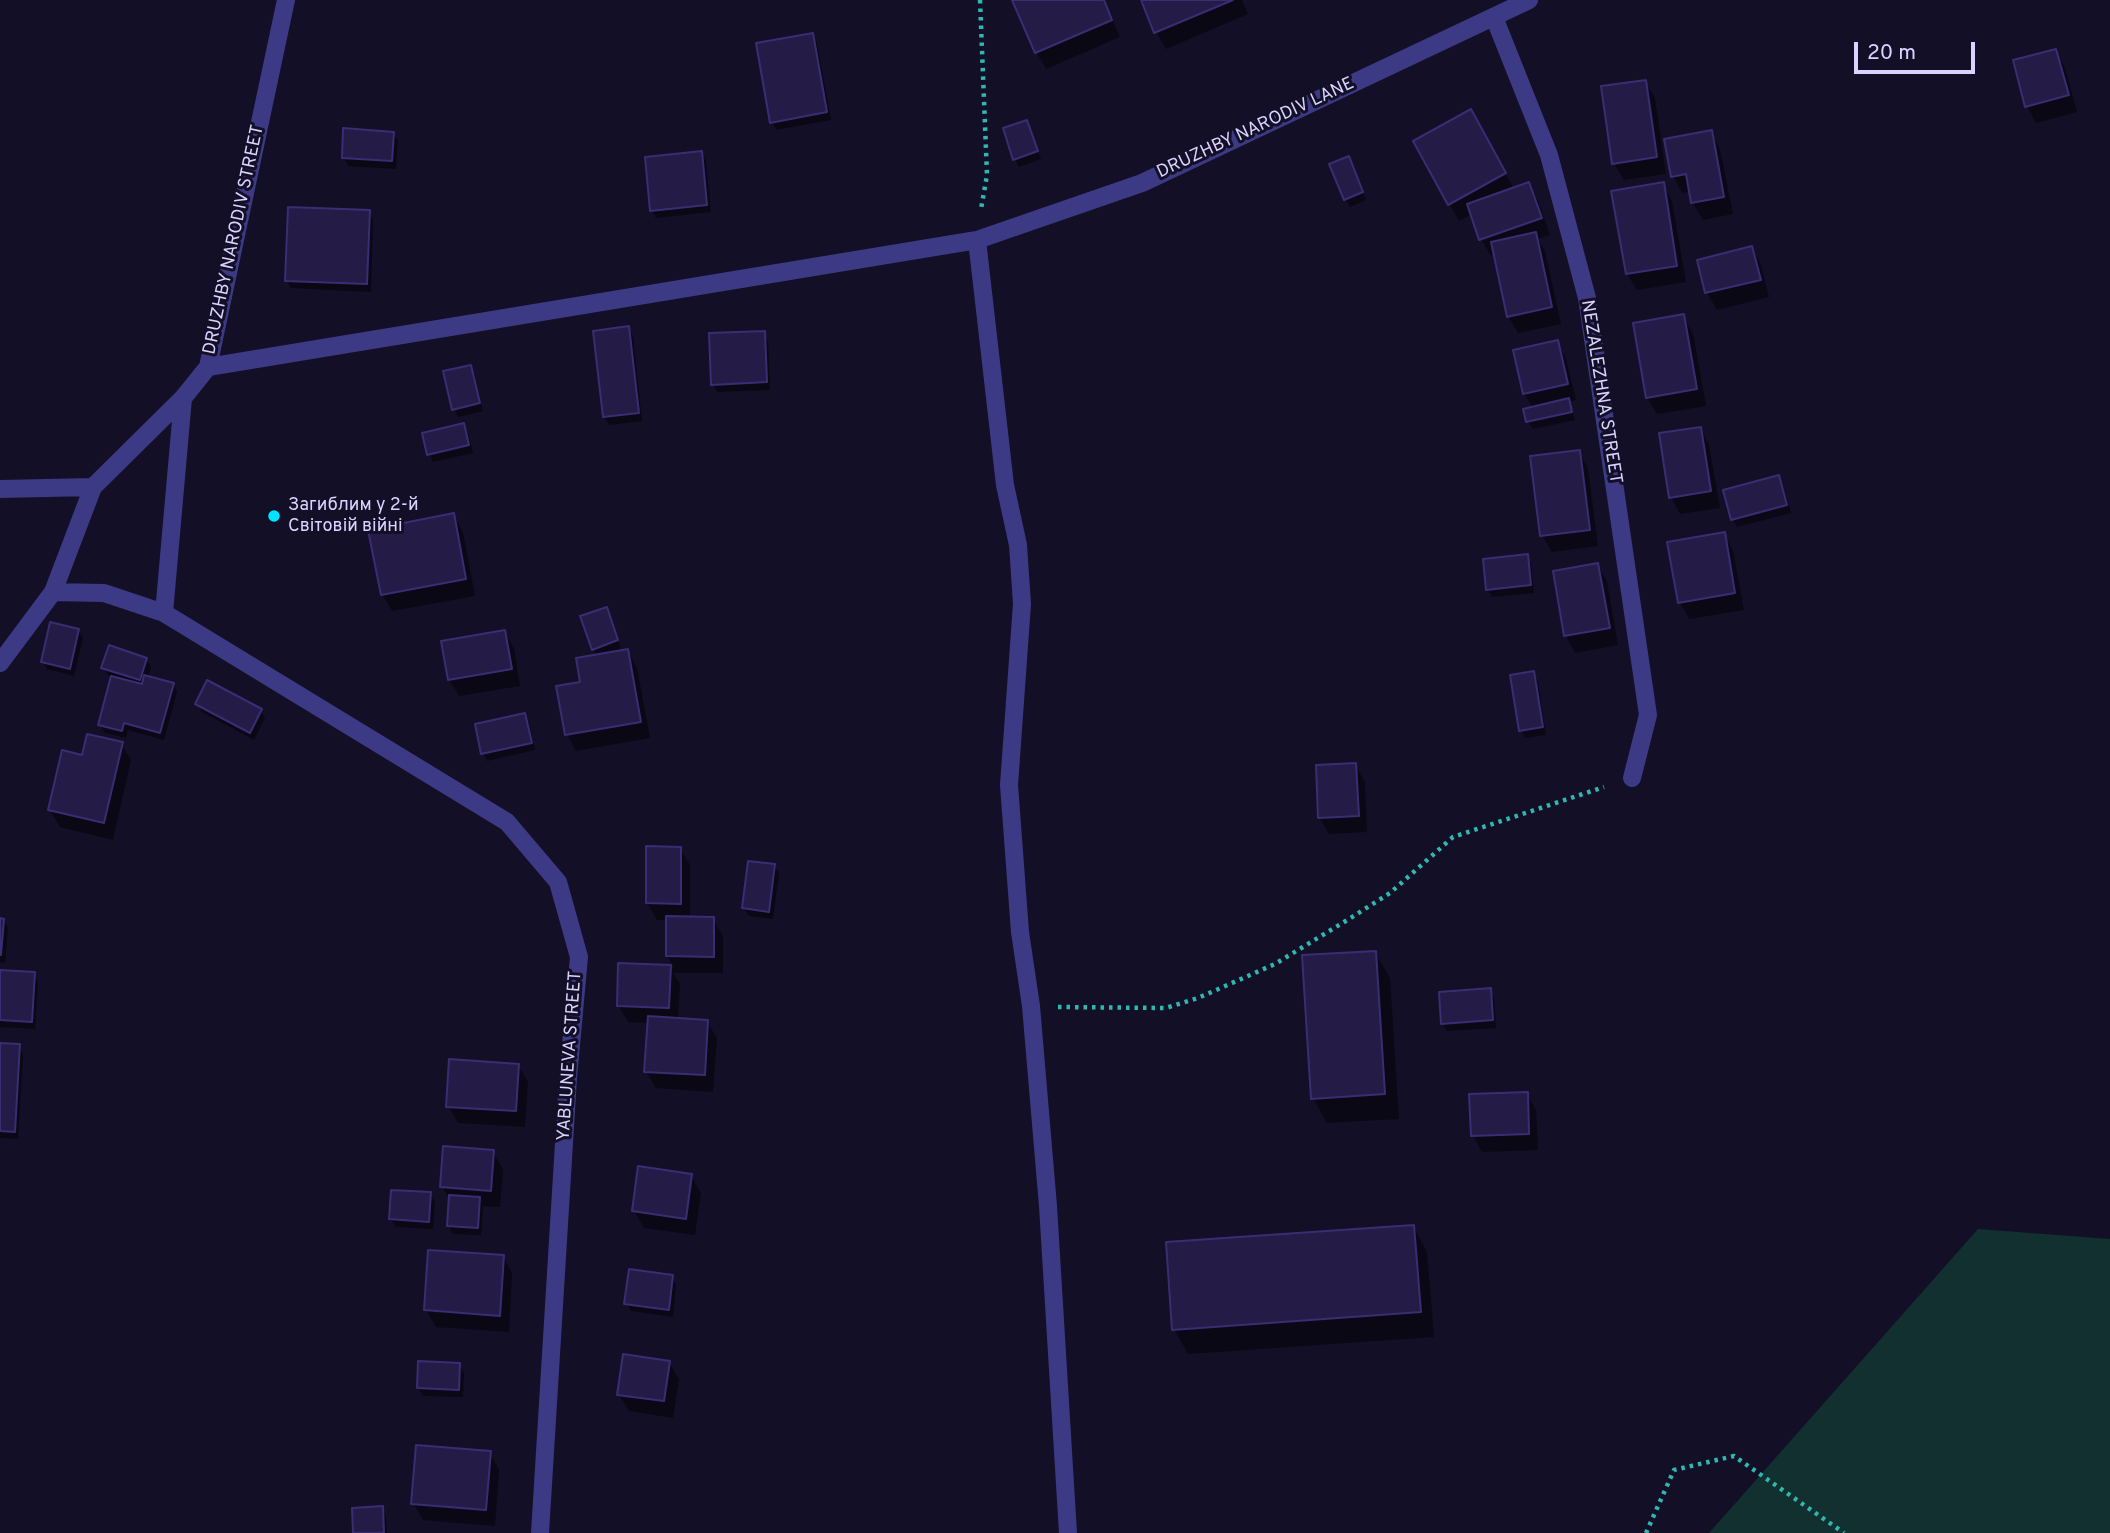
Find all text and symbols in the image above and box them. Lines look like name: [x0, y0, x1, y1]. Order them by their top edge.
scale bar: [1858, 28, 1979, 72]
text: 20 m: [1867, 40, 1916, 67]
street label: DRUZHBY NARODIV LANE: [1154, 74, 1358, 184]
street label: DRUZHBY NARODIV STREET: [200, 123, 270, 357]
street label: NEZALEZHNA STREET: [1575, 299, 1625, 485]
place label: Загиблим у 2-й Світовій війні: [288, 495, 418, 538]
marker: Загиблим у 2-й Світовій війні: [266, 508, 282, 524]
street label: YABLUNEVA STREET: [554, 970, 588, 1142]

